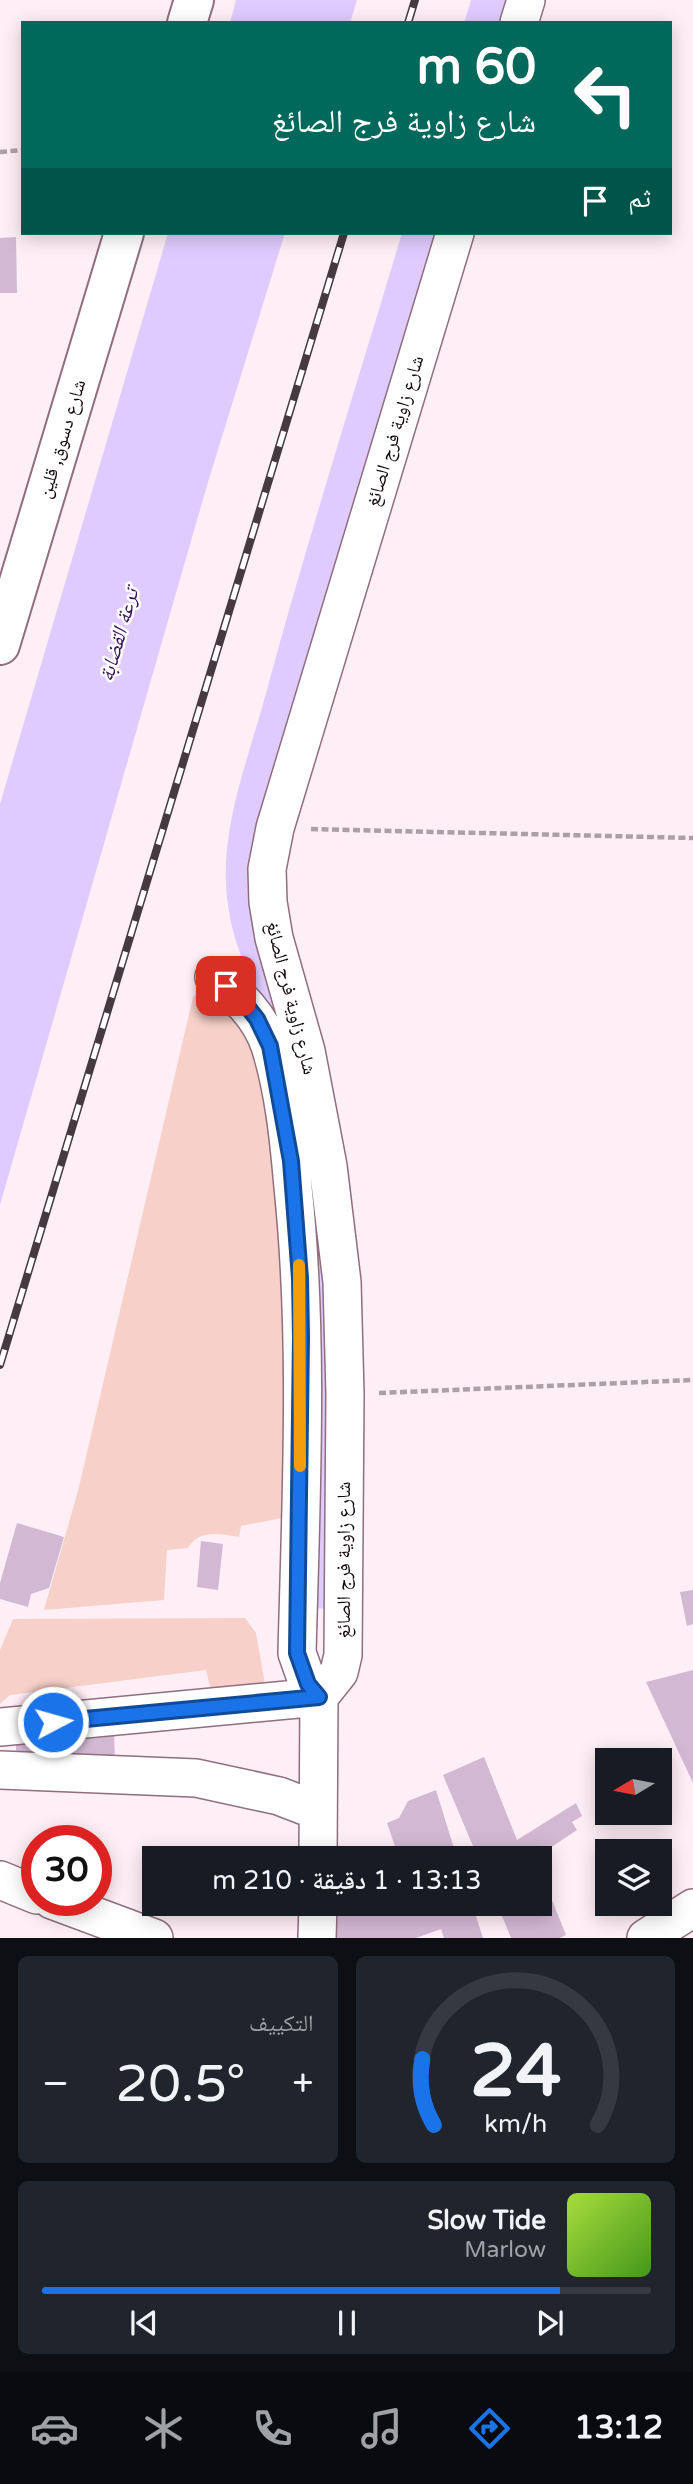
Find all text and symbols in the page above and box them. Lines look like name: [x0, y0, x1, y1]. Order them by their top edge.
text: 60 m: [417, 38, 536, 97]
icon: left: [560, 49, 651, 140]
text: شارع زاوية فرج الصائغ: [272, 103, 536, 141]
icon: arrive: [576, 182, 614, 220]
text: ثم: [628, 183, 651, 214]
street label: شارع زاوية فرج الصائغ: [362, 353, 429, 510]
street label: شارع دسوق, قلين: [33, 377, 91, 501]
water label: ترعة القضابة: [94, 581, 146, 684]
street label: شارع زاوية فرج الصائغ: [260, 919, 321, 1077]
pin: [196, 956, 256, 1016]
icon: arrive: [207, 967, 245, 1005]
street label: شارع زاوية فرج الصائغ: [333, 1482, 356, 1638]
position arrow: [16, 1685, 90, 1759]
north arrow: [595, 1748, 672, 1825]
map controls: [595, 1748, 672, 1916]
speed limit sign: 30: [21, 1825, 112, 1916]
button: layers: [595, 1839, 672, 1916]
text: 13:13 · 1 دقيقة · 210 m: [212, 1865, 482, 1896]
text: التكييف: [249, 2010, 314, 2038]
text: 24: [470, 2029, 561, 2117]
text: 20.5°: [116, 2053, 246, 2116]
text: −: [42, 2061, 69, 2107]
text: +: [292, 2061, 314, 2107]
text: km/h: [484, 2109, 547, 2139]
text: Slow Tide: [428, 2205, 546, 2236]
text: Marlow: [464, 2236, 546, 2264]
icon: previous: [125, 2304, 163, 2342]
icon: pause: [328, 2304, 366, 2342]
icon: next: [531, 2304, 569, 2342]
icon: car: [30, 2404, 79, 2453]
icon: climate: [139, 2404, 188, 2453]
icon: phone: [248, 2404, 297, 2453]
icon: music: [357, 2404, 406, 2453]
icon: directions: [465, 2404, 514, 2453]
text: 13:12: [574, 2409, 663, 2447]

